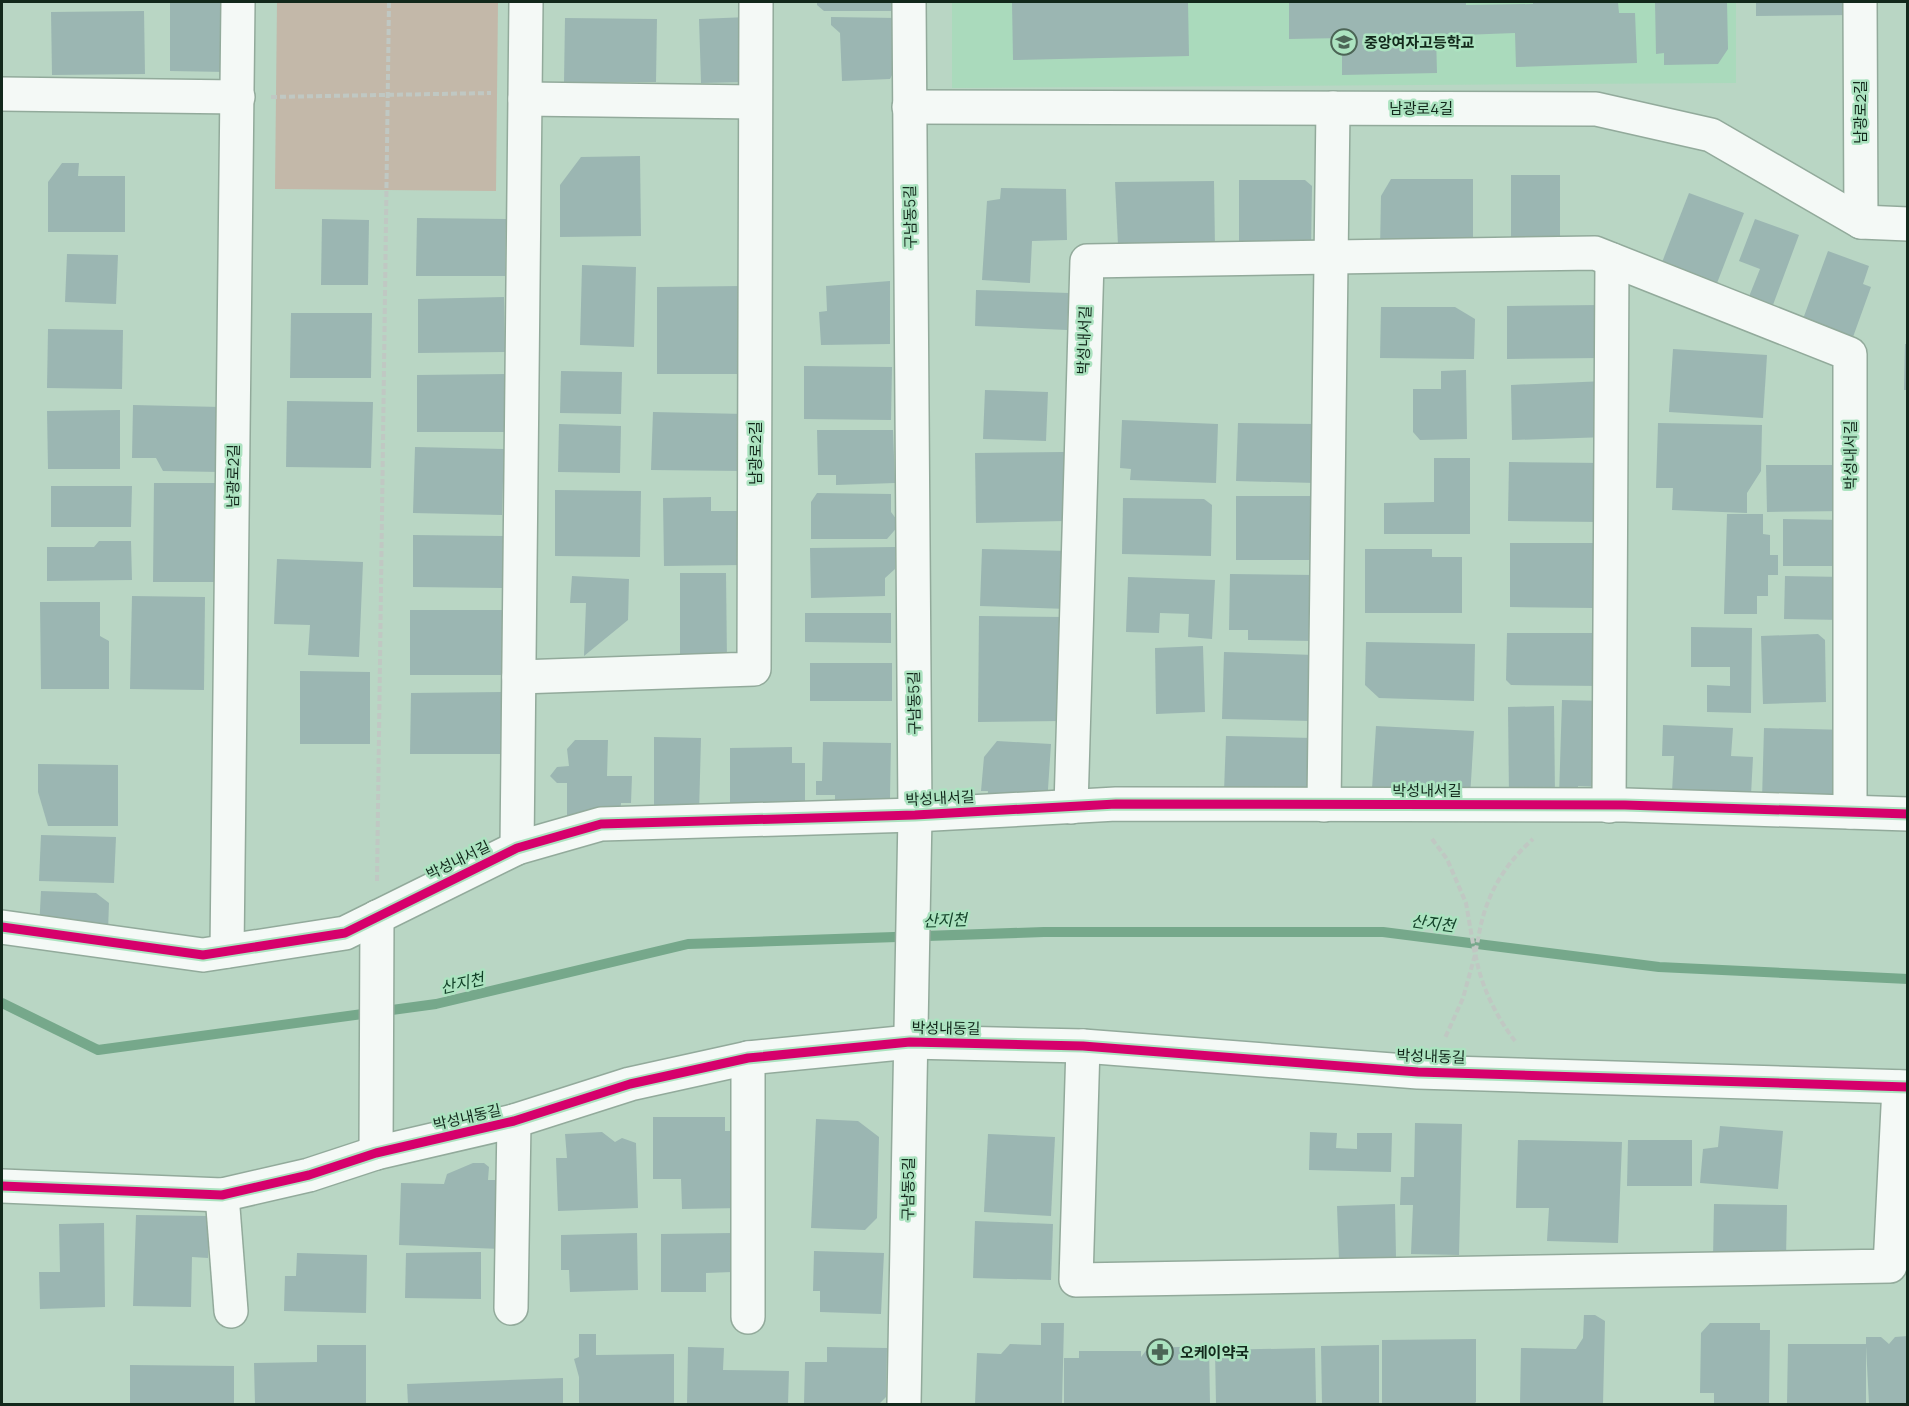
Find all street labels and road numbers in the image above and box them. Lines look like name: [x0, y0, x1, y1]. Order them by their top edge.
street label: 남광로2길: [1850, 80, 1871, 144]
street label: 남광로4길: [1389, 98, 1453, 119]
street label: 구남동5길: [899, 185, 921, 249]
street label: 박성내서길: [1072, 305, 1096, 375]
street label: 박성내서길: [1840, 420, 1861, 490]
street label: 남광로2길: [745, 421, 766, 485]
street label: 남광로2길: [222, 444, 244, 508]
street label: 구남동5길: [903, 671, 925, 735]
street label: 박성내서길: [1392, 780, 1462, 801]
street label: 박성내서길: [905, 786, 975, 810]
street label: 박성내서길: [422, 835, 494, 885]
street label: 박성내동길: [911, 1017, 981, 1039]
street label: 박성내동길: [1396, 1044, 1466, 1068]
street label: 박성내동길: [431, 1099, 503, 1135]
street label: 구남동5길: [897, 1157, 919, 1221]

